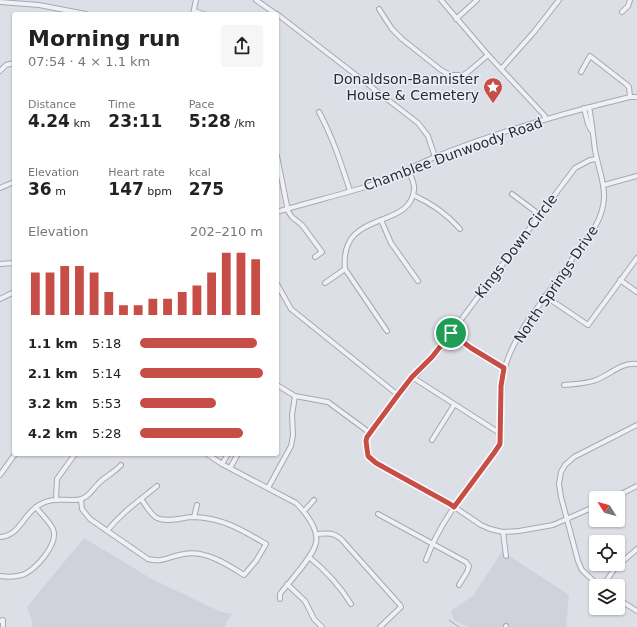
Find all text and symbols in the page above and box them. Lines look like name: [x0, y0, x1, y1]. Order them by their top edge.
button: share: [221, 25, 263, 67]
text: Morning run: [28, 26, 180, 51]
text: 07:54 · 4 × 1.1 km: [28, 54, 150, 69]
place label: Donaldson-Bannister House & Cemetery: [333, 71, 479, 103]
place icon: Donaldson-Bannister House & Cemetery: [482, 76, 504, 104]
text: Distance: [28, 98, 76, 111]
text: Time: [108, 98, 135, 111]
text: Pace: [189, 98, 214, 111]
text: 4.24: [28, 111, 70, 131]
text: 23:11: [108, 111, 162, 131]
text: 5:28: [189, 111, 231, 131]
street label: Chamblee Dunwoody Road: [361, 114, 545, 194]
text: km: [70, 117, 91, 130]
text: /km: [231, 117, 255, 130]
text: Elevation: [28, 166, 79, 179]
text: Heart rate: [108, 166, 165, 179]
text: kcal: [189, 166, 211, 179]
text: 36: [28, 179, 52, 199]
text: 147: [108, 179, 144, 199]
text: 275: [189, 179, 224, 199]
text: m: [52, 185, 66, 198]
text: bpm: [144, 185, 172, 198]
street label: Kings Down Circle: [472, 191, 560, 301]
street label: North Springs Drive: [511, 222, 601, 346]
text: Elevation: [28, 224, 88, 239]
text: 202–210 m: [190, 224, 263, 239]
pin: [434, 316, 468, 350]
icon: arrive: [440, 322, 462, 344]
text: 1.1 km: [28, 336, 78, 351]
text: 5:18: [92, 336, 121, 351]
text: 2.1 km: [28, 366, 78, 381]
text: 5:14: [92, 366, 121, 381]
text: 3.2 km: [28, 396, 78, 411]
text: 5:53: [92, 396, 121, 411]
text: 4.2 km: [28, 426, 78, 441]
text: 5:28: [92, 426, 121, 441]
north arrow: [589, 491, 625, 527]
map controls: [589, 491, 625, 615]
button: locate: [589, 535, 625, 571]
button: layers: [589, 579, 625, 615]

